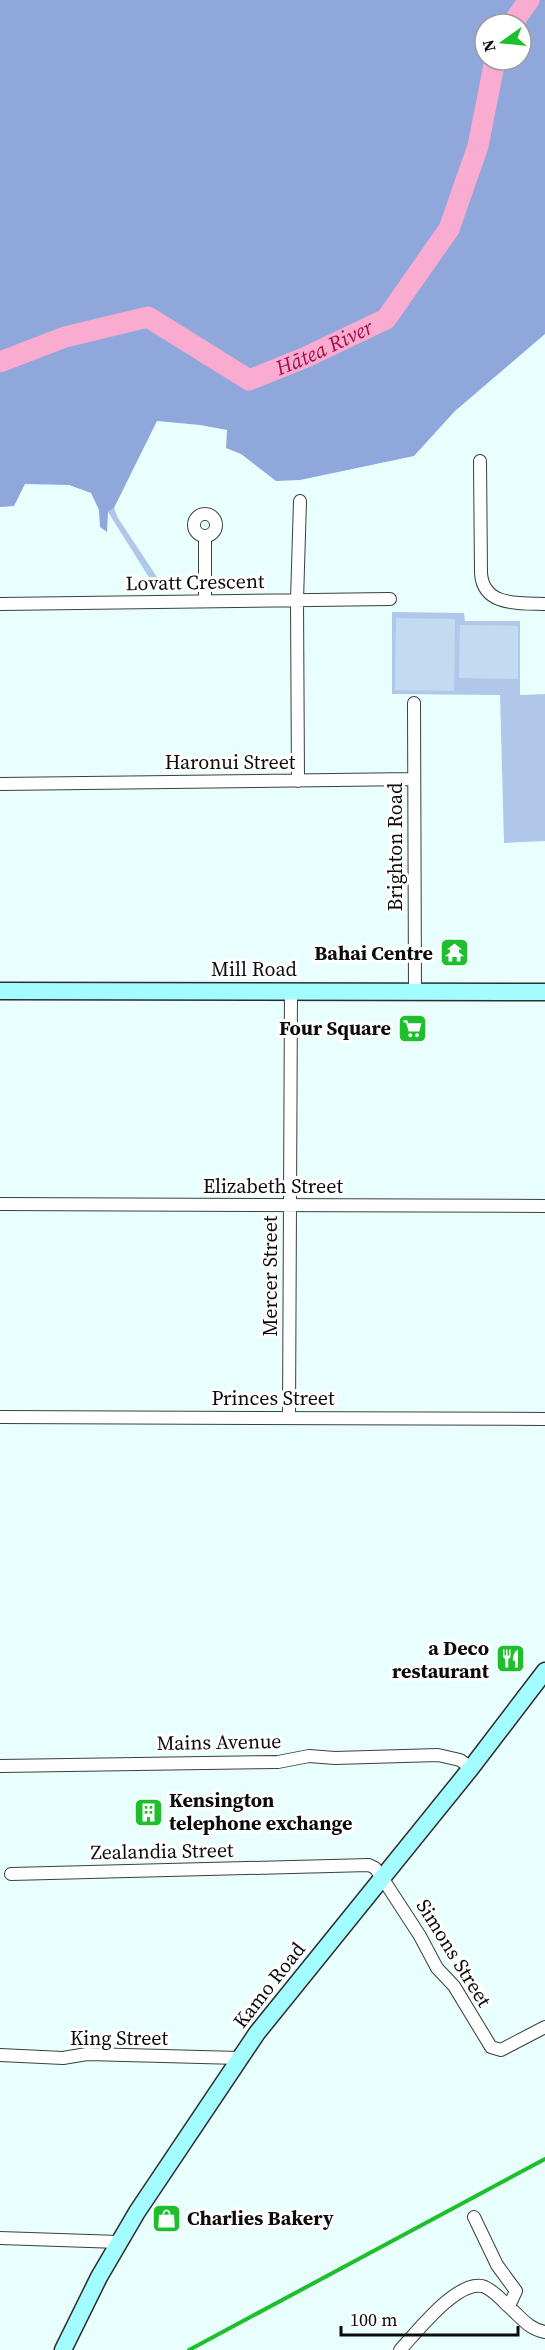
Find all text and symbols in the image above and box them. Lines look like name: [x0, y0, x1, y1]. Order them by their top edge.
north arrow: [473, 12, 533, 72]
text: N: [476, 37, 501, 54]
water label: Hātea River: [270, 312, 378, 382]
street label: Lovatt Crescent: [125, 567, 265, 597]
street label: Haronui Street: [165, 748, 296, 776]
street label: Brighton Road: [381, 782, 409, 911]
temple icon: Bahai Centre: [438, 937, 470, 969]
place label: Bahai Centre: [314, 939, 433, 967]
street label: Mill Road: [211, 955, 298, 983]
supermarket icon: Four Square: [396, 1012, 428, 1044]
place label: Four Square: [279, 1014, 391, 1042]
street label: Elizabeth Street: [203, 1172, 343, 1200]
street label: Mercer Street: [256, 1215, 284, 1336]
street label: Princes Street: [211, 1384, 335, 1412]
place label: a Deco restaurant: [392, 1634, 490, 1685]
restaurant icon: a Deco restaurant: [494, 1643, 526, 1675]
street label: Mains Avenue: [156, 1727, 282, 1757]
place label: Kensington telephone exchange: [169, 1786, 352, 1837]
building icon: Kensington telephone exchange: [132, 1796, 164, 1828]
street label: Zealandia Street: [90, 1836, 234, 1866]
street label: Simons Street: [410, 1894, 499, 2013]
street label: Kamo Road: [227, 1936, 312, 2034]
street label: King Street: [70, 2024, 169, 2052]
shop icon: Charlies Bakery: [150, 2202, 182, 2234]
place label: Charlies Bakery: [187, 2204, 334, 2232]
scale bar: [341, 2299, 518, 2337]
text: 100 m: [350, 2307, 397, 2332]

